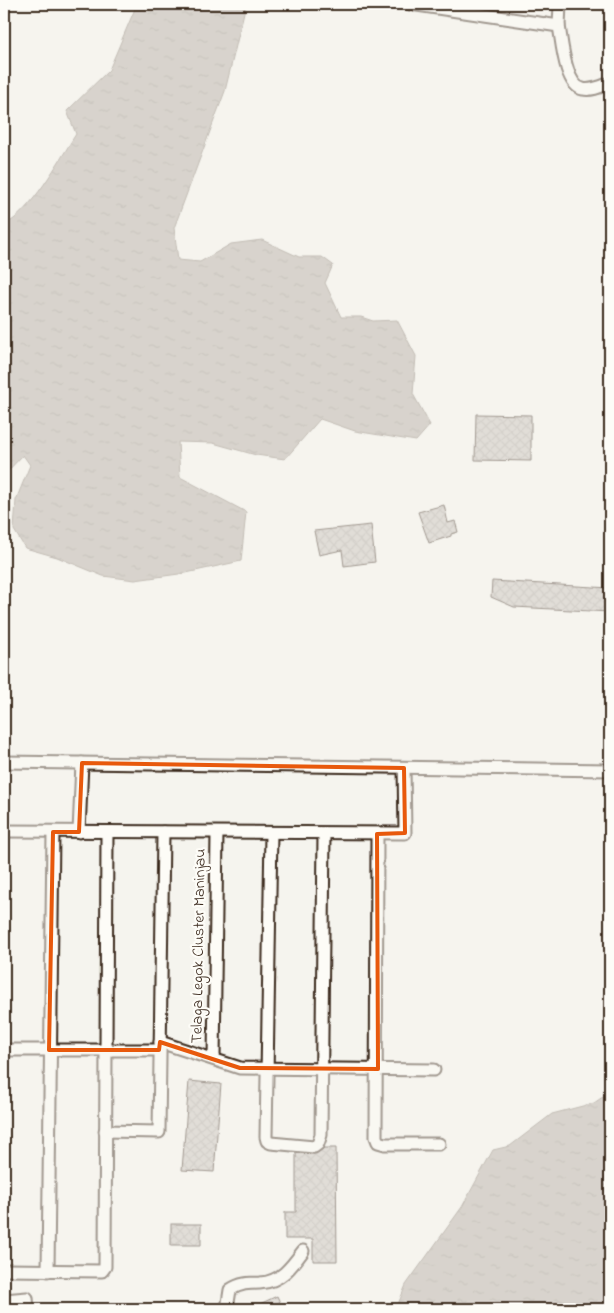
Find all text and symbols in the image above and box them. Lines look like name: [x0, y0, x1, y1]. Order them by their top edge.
street label: Telaga Legok Cluster Maninjau: [185, 848, 213, 1044]

